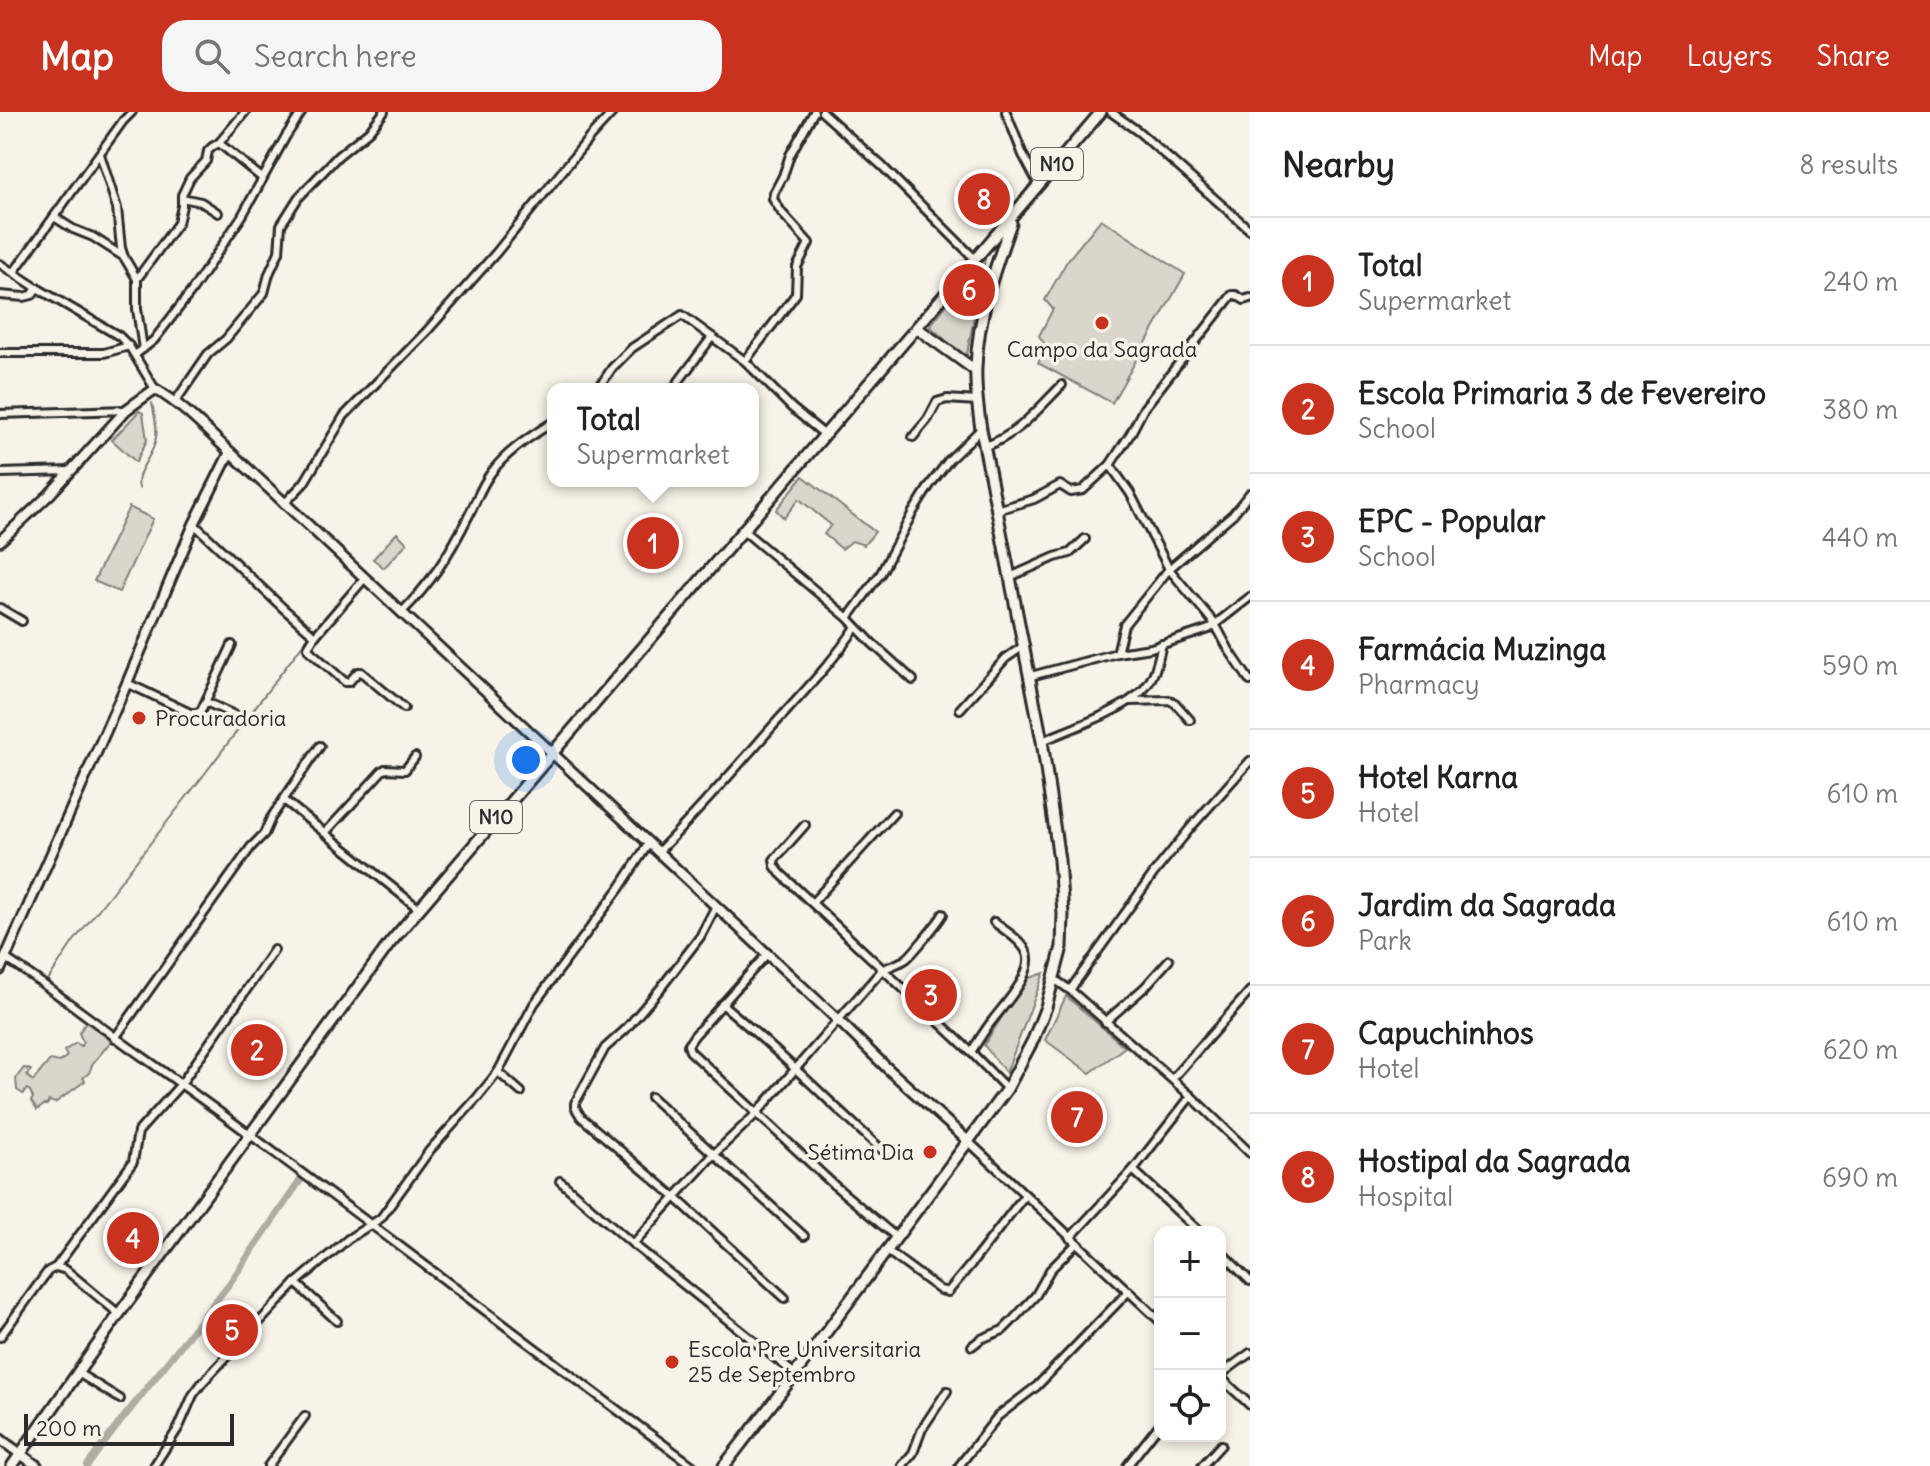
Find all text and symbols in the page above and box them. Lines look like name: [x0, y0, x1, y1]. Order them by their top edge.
search box: [162, 20, 722, 92]
text: Map: [40, 33, 114, 80]
icon: search: [190, 34, 234, 78]
text: Search here: [254, 37, 417, 75]
text: Map: [1588, 38, 1643, 74]
text: Layers: [1687, 38, 1773, 74]
text: Share: [1817, 38, 1890, 74]
text: Nearby: [1282, 143, 1395, 186]
road number: N10: [1031, 148, 1083, 180]
text: 8 results: [1800, 148, 1898, 181]
pin: 8: [958, 169, 1010, 229]
text: Total: [1358, 246, 1422, 284]
pin: 6: [943, 260, 995, 320]
text: 1: [1303, 265, 1313, 298]
text: 240 m: [1823, 265, 1898, 298]
text: Supermarket: [1358, 284, 1511, 317]
marker: Campo da Sagrada: [1093, 314, 1111, 332]
place label: Campo da Sagrada: [1007, 335, 1197, 363]
text: Escola Primaria 3 de Fevereiro: [1358, 374, 1766, 412]
popup: [547, 383, 759, 487]
text: 2: [1301, 393, 1315, 426]
text: 380 m: [1822, 393, 1898, 426]
text: Total: [576, 400, 641, 438]
text: School: [1358, 412, 1436, 445]
text: Supermarket: [576, 438, 730, 471]
text: EPC - Popular: [1358, 502, 1546, 540]
pin: 1: [627, 513, 679, 573]
text: 3: [1301, 521, 1315, 554]
text: 440 m: [1822, 521, 1898, 554]
text: School: [1358, 540, 1436, 573]
text: Farmácia Muzinga: [1358, 630, 1606, 668]
text: 4: [1300, 649, 1316, 682]
text: 590 m: [1822, 649, 1898, 682]
text: Pharmacy: [1358, 668, 1480, 701]
place label: Procuradoria: [155, 704, 286, 732]
marker: Procuradoria: [130, 709, 148, 727]
your location: [506, 740, 546, 780]
text: Hotel Karna: [1358, 758, 1518, 796]
text: 5: [1301, 777, 1315, 810]
text: 610 m: [1827, 777, 1898, 810]
text: Hotel: [1358, 796, 1419, 829]
road number: N10: [470, 801, 522, 833]
text: Jardim da Sagrada: [1358, 886, 1616, 924]
text: 6: [1300, 905, 1316, 938]
text: 610 m: [1827, 905, 1898, 938]
text: Park: [1358, 924, 1412, 957]
pin: 3: [905, 965, 957, 1025]
text: Capuchinhos: [1358, 1014, 1534, 1052]
pin: 2: [231, 1020, 283, 1080]
text: 7: [1302, 1033, 1314, 1066]
text: 620 m: [1823, 1033, 1898, 1066]
text: Hotel: [1358, 1052, 1419, 1085]
pin: 7: [1051, 1087, 1103, 1147]
place label: Sétima Dia: [807, 1138, 914, 1166]
text: Hostipal da Sagrada: [1358, 1142, 1631, 1180]
marker: Sétima Dia: [921, 1143, 939, 1161]
text: 8: [1301, 1161, 1315, 1194]
text: 690 m: [1822, 1161, 1898, 1194]
text: Hospital: [1358, 1180, 1453, 1213]
pin: 4: [107, 1208, 159, 1268]
map controls: [1154, 1226, 1226, 1442]
button: +: [1154, 1226, 1226, 1298]
button: −: [1154, 1298, 1226, 1370]
pin: 5: [206, 1300, 258, 1360]
place label: Escola Pre Universitaria 25 de Septembro: [688, 1335, 921, 1388]
marker: Escola Pre Universitaria 25 de Septembro: [663, 1353, 681, 1371]
button: locate: [1154, 1370, 1226, 1442]
scale bar: [24, 1410, 234, 1446]
text: 200 m: [36, 1414, 102, 1442]

